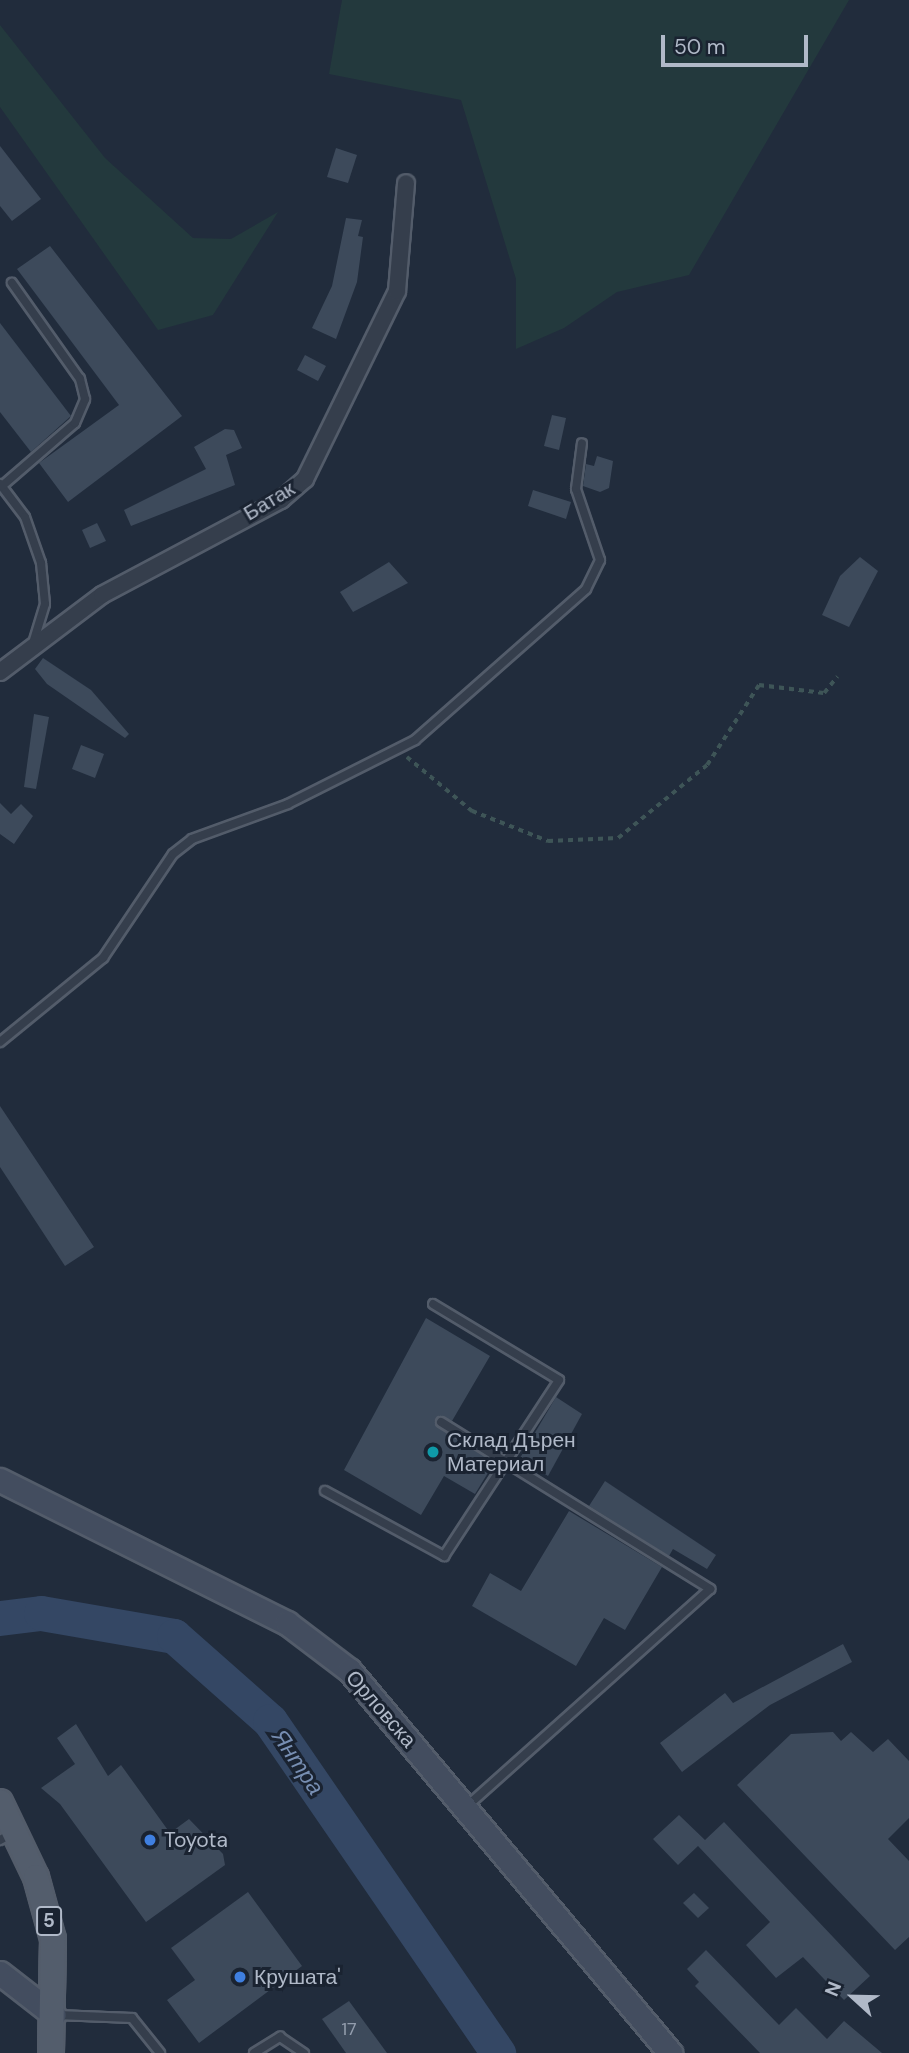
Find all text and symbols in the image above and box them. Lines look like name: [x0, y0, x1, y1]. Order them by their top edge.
scale bar: [664, 21, 811, 65]
text: 50 m: [674, 33, 725, 61]
street label: Батак: [239, 476, 299, 526]
place label: Склад Дърен Материал: [447, 1427, 576, 1477]
marker: Склад Дърен Материал: [425, 1444, 441, 1460]
street label: Орловска: [341, 1665, 421, 1753]
water label: Янтра: [266, 1724, 330, 1800]
place label: Toyota: [164, 1827, 228, 1853]
marker: Toyota: [142, 1832, 158, 1848]
road number: 5: [35, 1906, 63, 1937]
north arrow: [818, 1962, 888, 2032]
place label: Крушата': [254, 1964, 341, 1990]
marker: Крушата': [232, 1969, 248, 1985]
text: N: [819, 1978, 847, 2000]
house number: 17: [341, 2018, 357, 2040]

